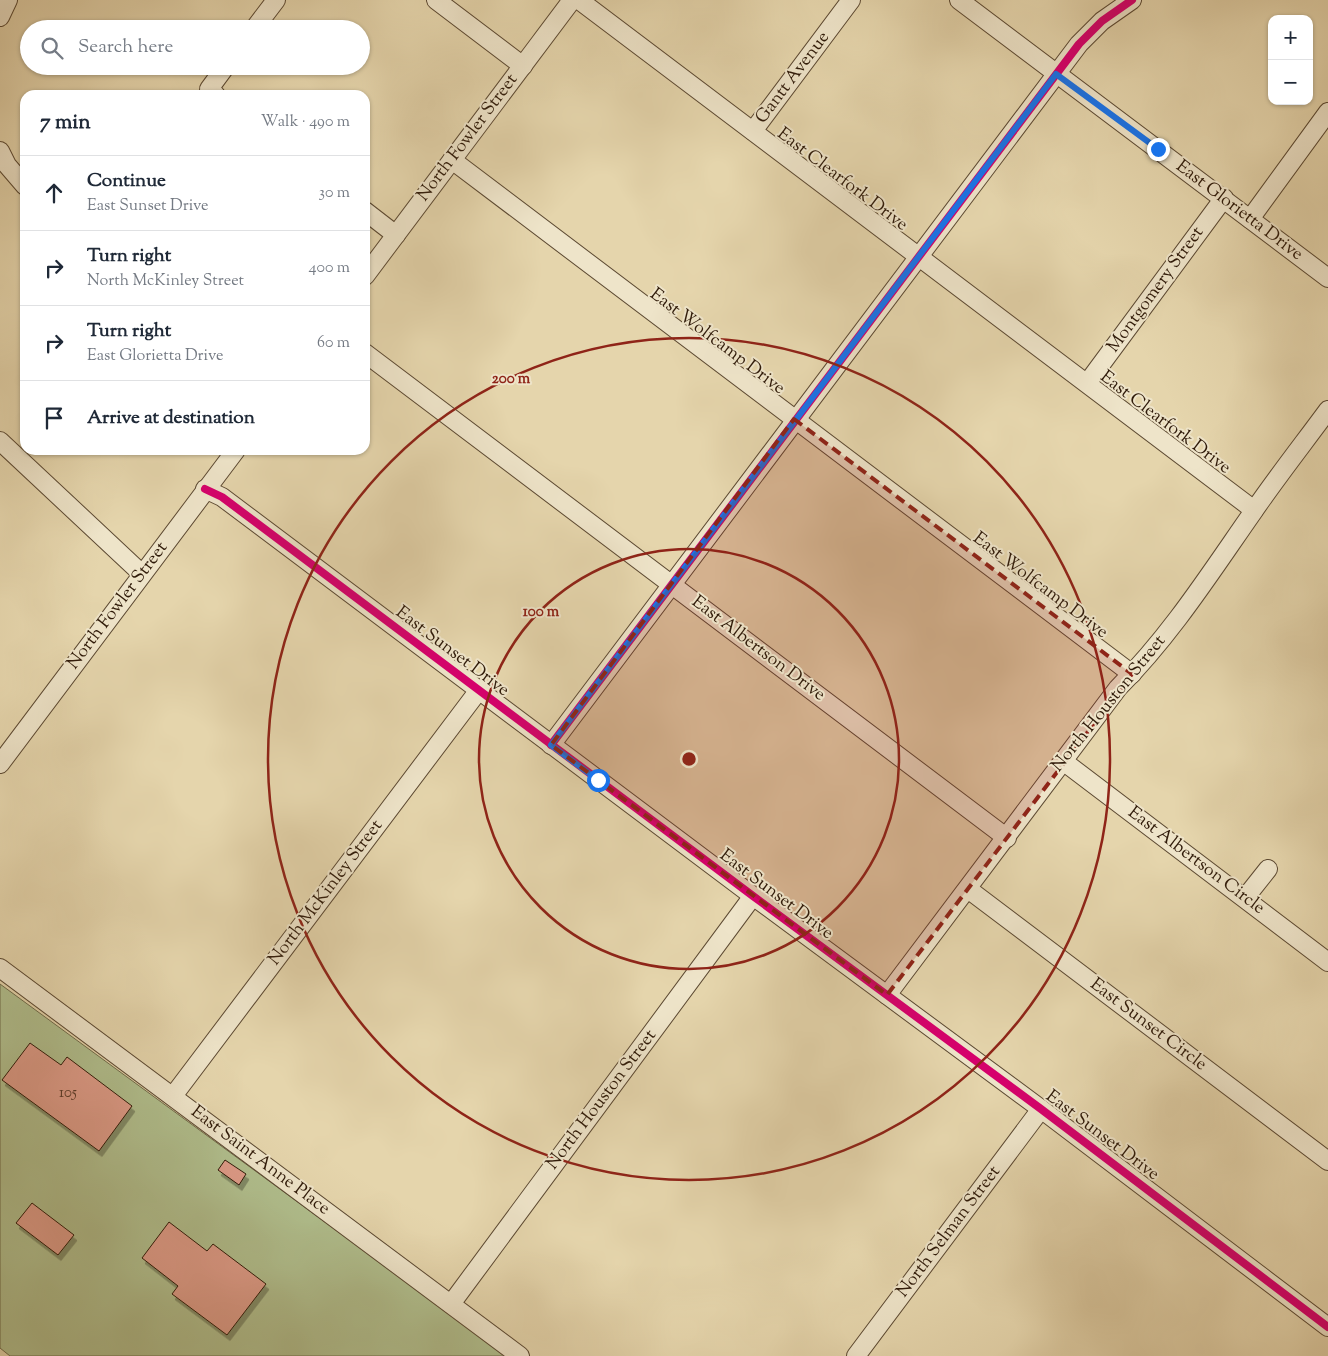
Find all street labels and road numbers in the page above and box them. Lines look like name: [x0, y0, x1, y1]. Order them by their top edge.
street label: Gantt Avenue: [750, 26, 836, 130]
street label: North Fowler Street: [411, 69, 525, 207]
street label: East Clearfork Drive: [771, 122, 913, 238]
street label: East Glorietta Drive: [1170, 154, 1308, 268]
street label: Montgomery Street: [1101, 222, 1211, 358]
street label: East Wolfcamp Drive: [644, 282, 790, 402]
street label: East Clearfork Drive: [1094, 365, 1236, 481]
street label: East Wolfcamp Drive: [967, 526, 1113, 646]
street label: North Fowler Street: [61, 537, 175, 675]
street label: East Albertson Drive: [686, 590, 830, 708]
street label: East Sunset Drive: [390, 601, 514, 703]
street label: North Houston Street: [1045, 630, 1173, 778]
street label: East Albertson Circle: [1122, 801, 1270, 921]
street label: North McKinley Street: [262, 815, 390, 971]
street label: East Sunset Drive: [714, 844, 838, 946]
street label: East Sunset Circle: [1084, 972, 1212, 1078]
street label: North Houston Street: [541, 1024, 663, 1176]
street label: East Sunset Drive: [1040, 1085, 1164, 1187]
street label: East Saint Anne Place: [185, 1100, 335, 1222]
street label: North Selman Street: [891, 1161, 1007, 1303]

